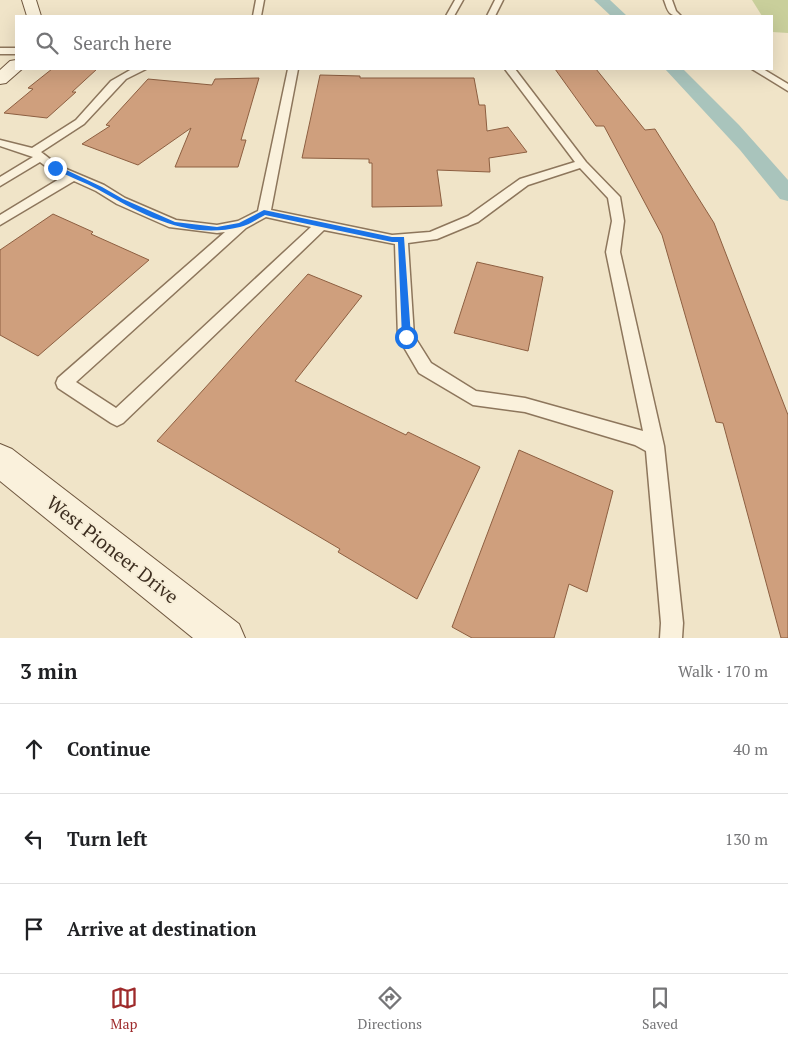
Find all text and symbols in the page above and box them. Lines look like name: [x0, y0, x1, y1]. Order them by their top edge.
search box: [15, 15, 773, 70]
icon: search: [33, 29, 61, 57]
text: Search here: [73, 30, 172, 55]
route end: [44, 157, 67, 180]
route start: [395, 326, 418, 349]
street label: West Pioneer Drive: [42, 490, 184, 608]
text: 3 min: [20, 657, 77, 685]
text: Walk · 170 m: [678, 660, 768, 682]
icon: ahead: [20, 735, 48, 763]
text: Continue: [67, 736, 151, 761]
text: 40 m: [733, 738, 768, 760]
icon: left: [20, 825, 48, 853]
text: Turn left: [67, 826, 148, 851]
text: 130 m: [725, 828, 768, 850]
icon: arrive: [20, 915, 48, 943]
text: Arrive at destination: [67, 916, 256, 941]
tab: Map: [110, 984, 138, 1033]
tab: Directions: [358, 984, 422, 1033]
tab: Saved: [642, 984, 678, 1033]

